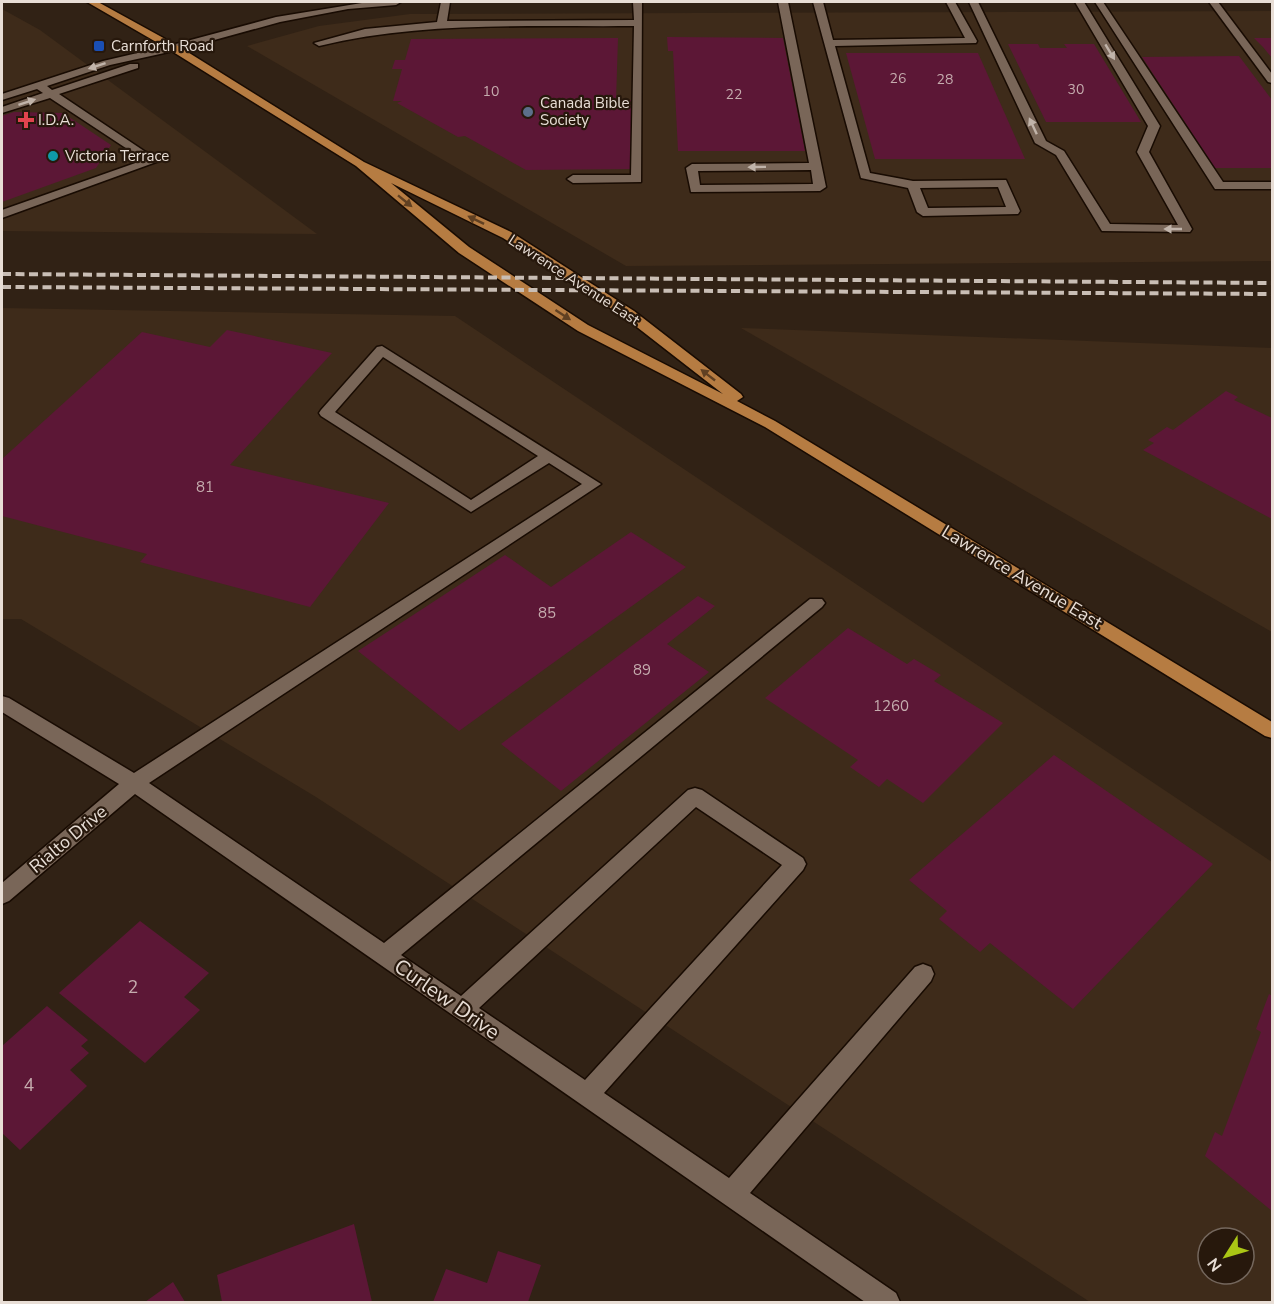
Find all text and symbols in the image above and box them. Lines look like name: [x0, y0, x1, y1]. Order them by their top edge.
place label: Carnforth Road: [111, 36, 214, 56]
marker: Carnforth Road: [92, 39, 106, 53]
one-way arrow: [1104, 44, 1115, 60]
one-way arrow: [88, 62, 106, 71]
house number: 26: [890, 69, 906, 88]
house number: 28: [937, 70, 953, 89]
house number: 30: [1068, 80, 1084, 99]
house number: 10: [483, 82, 499, 101]
house number: 22: [726, 85, 742, 104]
place label: Canada Bible Society: [540, 93, 630, 130]
one-way arrow: [18, 97, 36, 106]
marker: Canada Bible Society: [521, 105, 535, 119]
place label: I.D.A.: [38, 110, 74, 130]
marker: I.D.A.: [19, 113, 33, 127]
one-way arrow: [1029, 118, 1038, 135]
place label: Victoria Terrace: [64, 146, 169, 166]
marker: Victoria Terrace: [46, 149, 60, 163]
one-way arrow: [747, 162, 766, 172]
one-way arrow: [397, 195, 413, 208]
one-way arrow: [468, 216, 485, 225]
one-way arrow: [1163, 224, 1182, 234]
street label: Lawrence Avenue East: [504, 230, 644, 330]
one-way arrow: [555, 309, 571, 320]
one-way arrow: [700, 370, 715, 382]
house number: 81: [196, 477, 214, 497]
street label: Lawrence Avenue East: [937, 519, 1107, 635]
house number: 85: [538, 603, 556, 623]
house number: 89: [633, 660, 651, 680]
house number: 1260: [873, 696, 909, 716]
street label: Rialto Drive: [24, 799, 112, 879]
street label: Curlew Drive: [389, 952, 505, 1046]
house number: 2: [128, 975, 138, 999]
house number: 4: [24, 1073, 35, 1097]
north arrow: [1196, 1226, 1256, 1286]
text: N: [1202, 1253, 1227, 1276]

